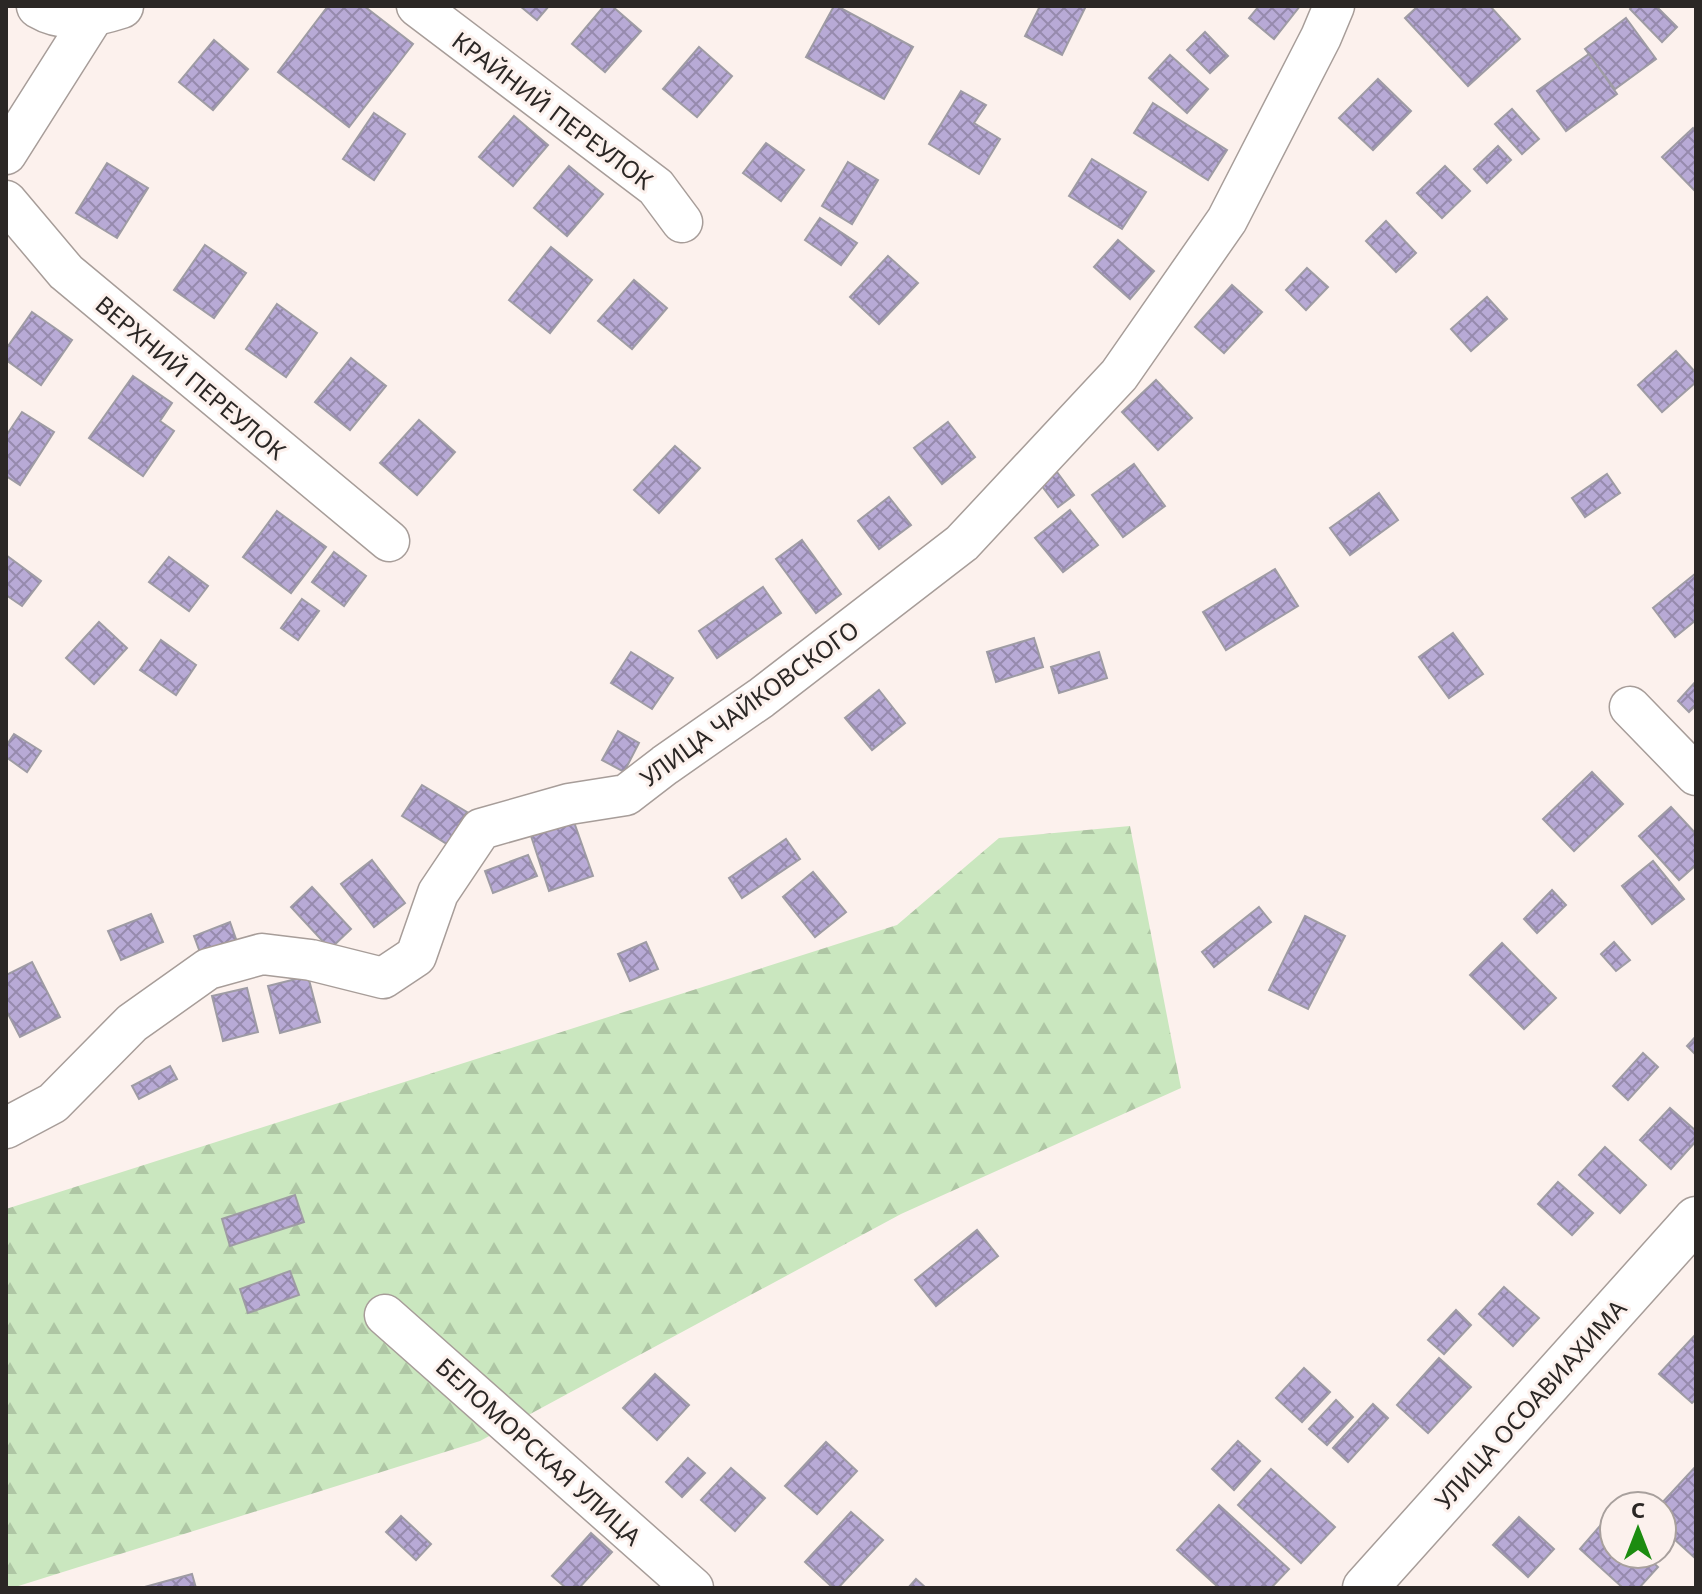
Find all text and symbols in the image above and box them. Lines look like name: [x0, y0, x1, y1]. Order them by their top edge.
street label: КРАЙНИЙ ПЕРЕУЛОК: [446, 24, 660, 196]
street label: ВЕРХНИЙ ПЕРЕУЛОК: [89, 288, 293, 466]
street label: УЛИЦА ЧАЙКОВСКОГО: [633, 612, 865, 794]
street label: УЛИЦА ОСОАВИАХИМА: [1427, 1292, 1634, 1516]
street label: БЕЛОМОРСКАЯ УЛИЦА: [429, 1350, 649, 1553]
north arrow: [1598, 1490, 1678, 1570]
text: С: [1631, 1494, 1645, 1524]

